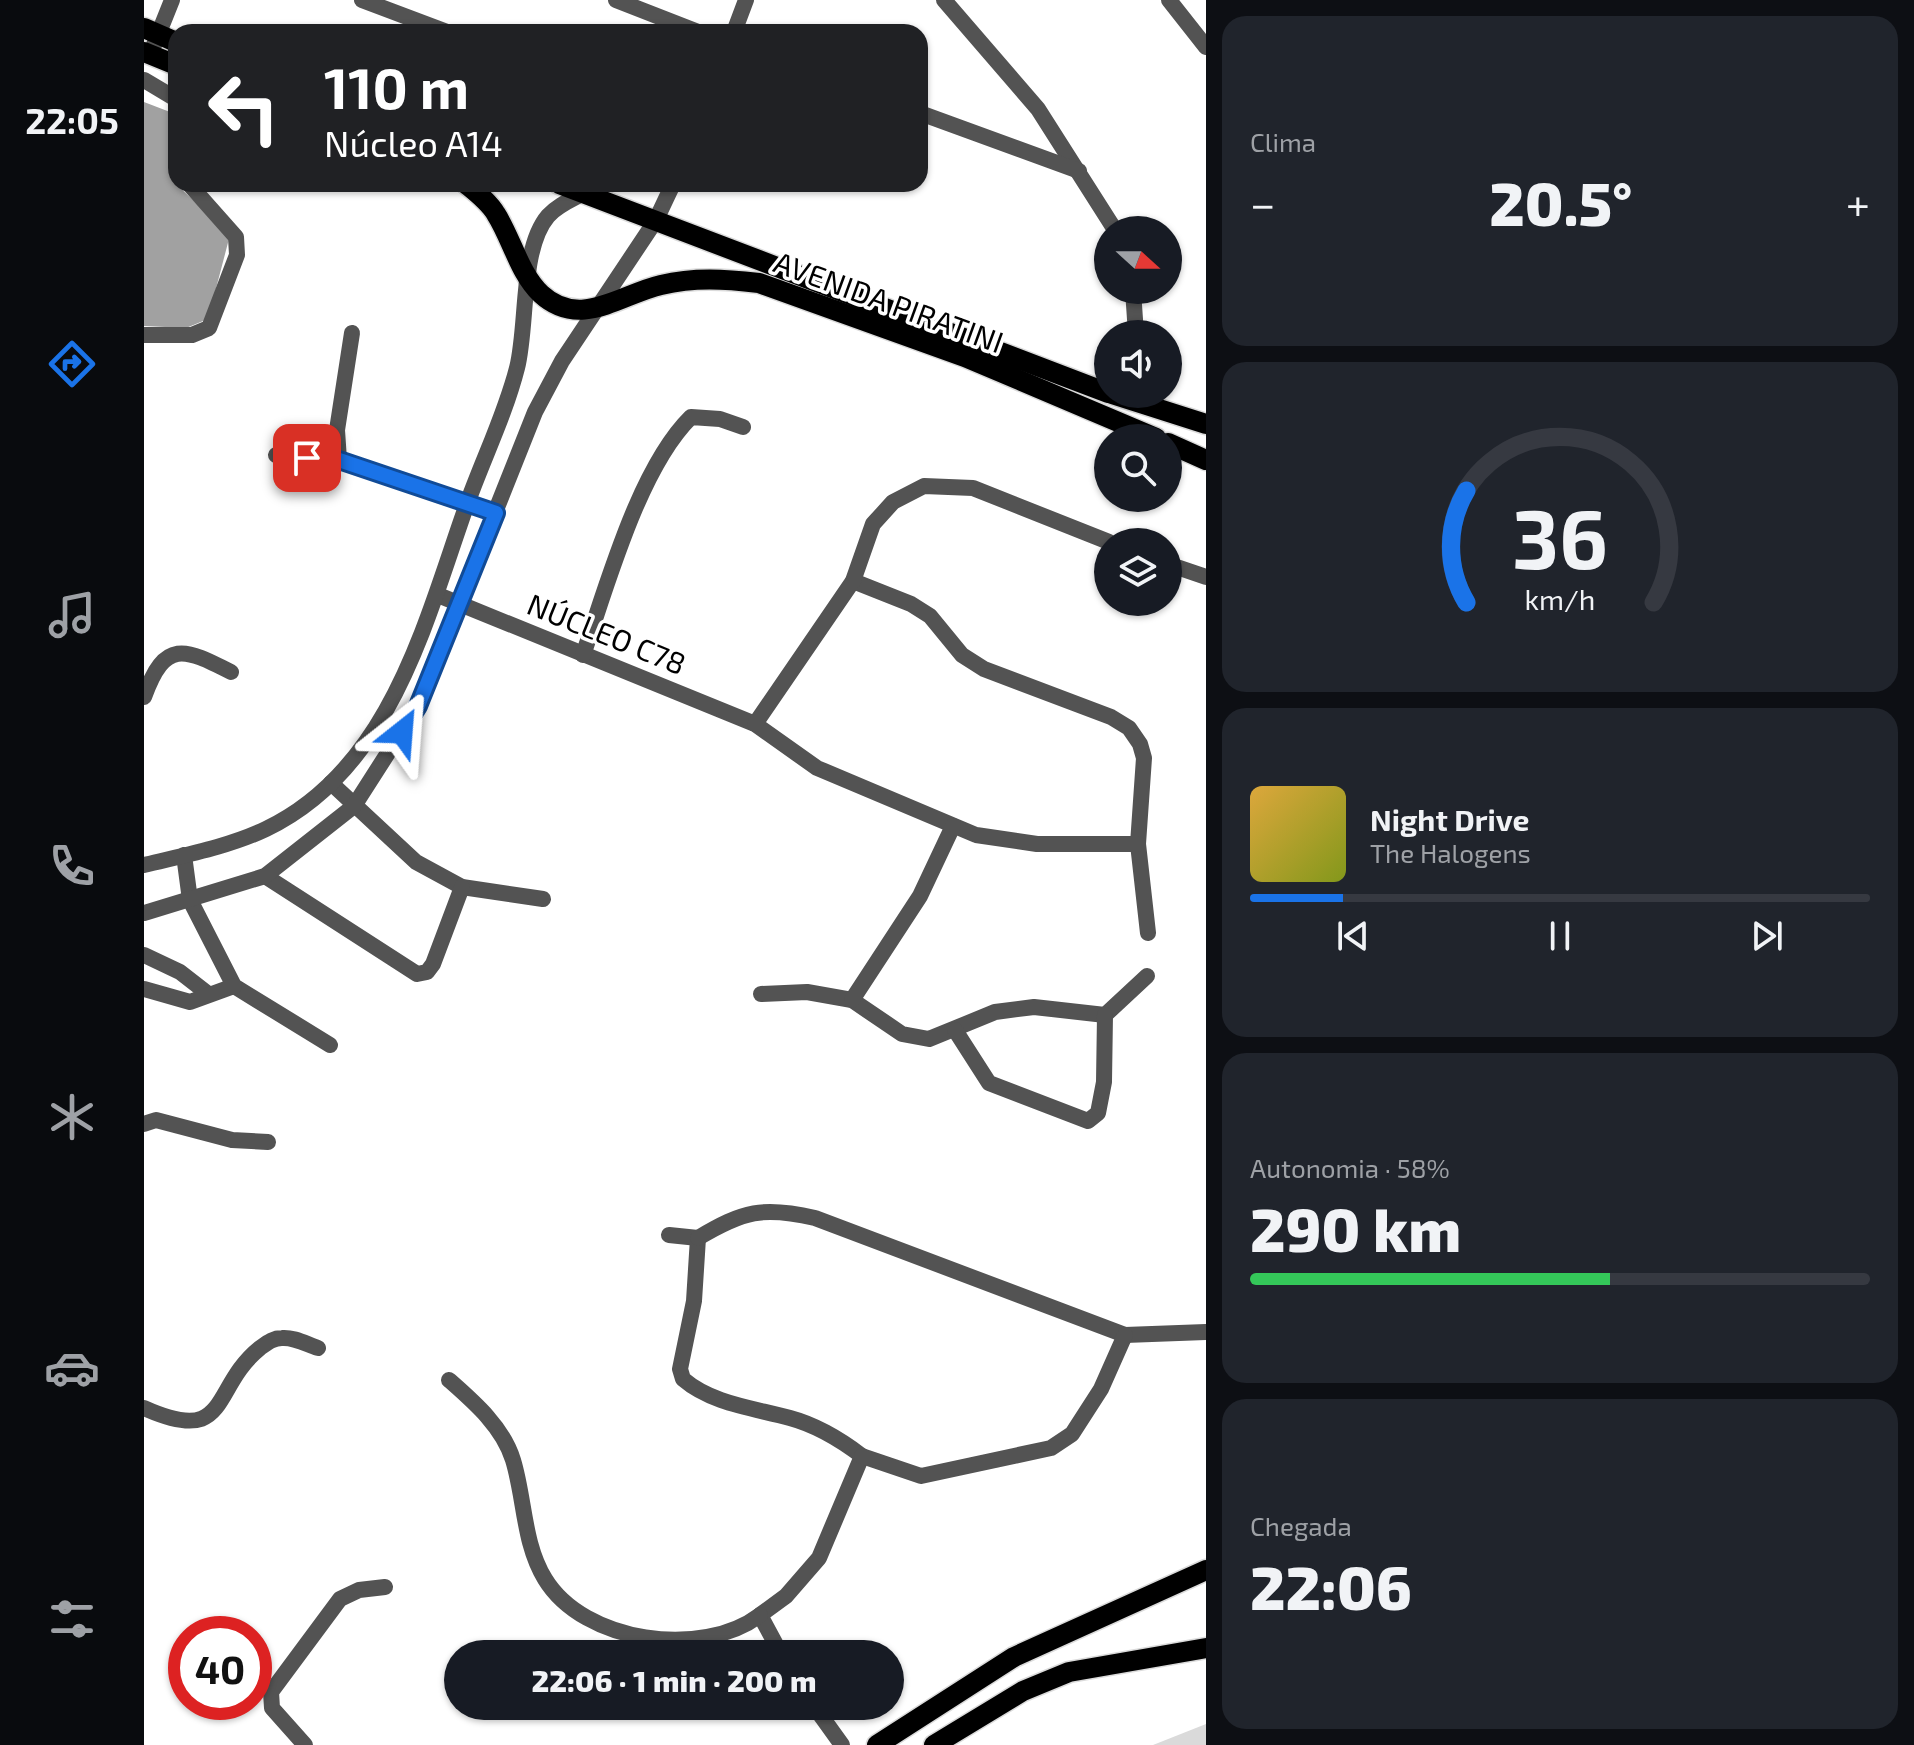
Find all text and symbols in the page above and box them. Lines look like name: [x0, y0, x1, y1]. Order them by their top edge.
text: 110 m: [324, 53, 469, 120]
icon: left: [192, 56, 296, 160]
text: 22:05: [25, 98, 119, 141]
text: Núcleo A14: [324, 121, 503, 164]
text: Clima: [1250, 126, 1316, 157]
text: 20.5°: [1489, 166, 1632, 238]
text: −: [1250, 176, 1276, 229]
text: +: [1846, 176, 1870, 229]
north arrow: [1094, 216, 1182, 304]
map controls: [1094, 216, 1182, 616]
street label: AVENIDA PIRATINI: [769, 243, 1009, 359]
button: sound: [1094, 320, 1182, 408]
icon: directions: [44, 336, 100, 392]
pin: [273, 424, 341, 492]
button: search: [1094, 424, 1182, 512]
icon: arrive: [285, 436, 329, 480]
text: 36: [1512, 485, 1608, 585]
button: layers: [1094, 528, 1182, 616]
text: km/h: [1525, 581, 1595, 616]
street label: NÚCLEO C78: [523, 585, 691, 681]
icon: music: [44, 587, 100, 643]
position arrow: [360, 690, 444, 774]
text: Night Drive: [1370, 801, 1529, 837]
text: The Halogens: [1370, 837, 1531, 868]
icon: phone: [44, 838, 100, 894]
icon: previous: [1331, 914, 1375, 958]
icon: pause: [1538, 914, 1582, 958]
icon: next: [1745, 914, 1789, 958]
icon: climate: [44, 1089, 100, 1145]
text: Autonomia · 58%: [1250, 1152, 1450, 1183]
text: 290 km: [1250, 1192, 1461, 1264]
icon: car: [44, 1340, 100, 1396]
text: Chegada: [1250, 1510, 1352, 1541]
text: 22:06: [1250, 1550, 1412, 1622]
icon: filters: [44, 1591, 100, 1647]
speed limit sign: 40: [168, 1616, 272, 1720]
text: 22:06 · 1 min · 200 m: [532, 1662, 816, 1698]

